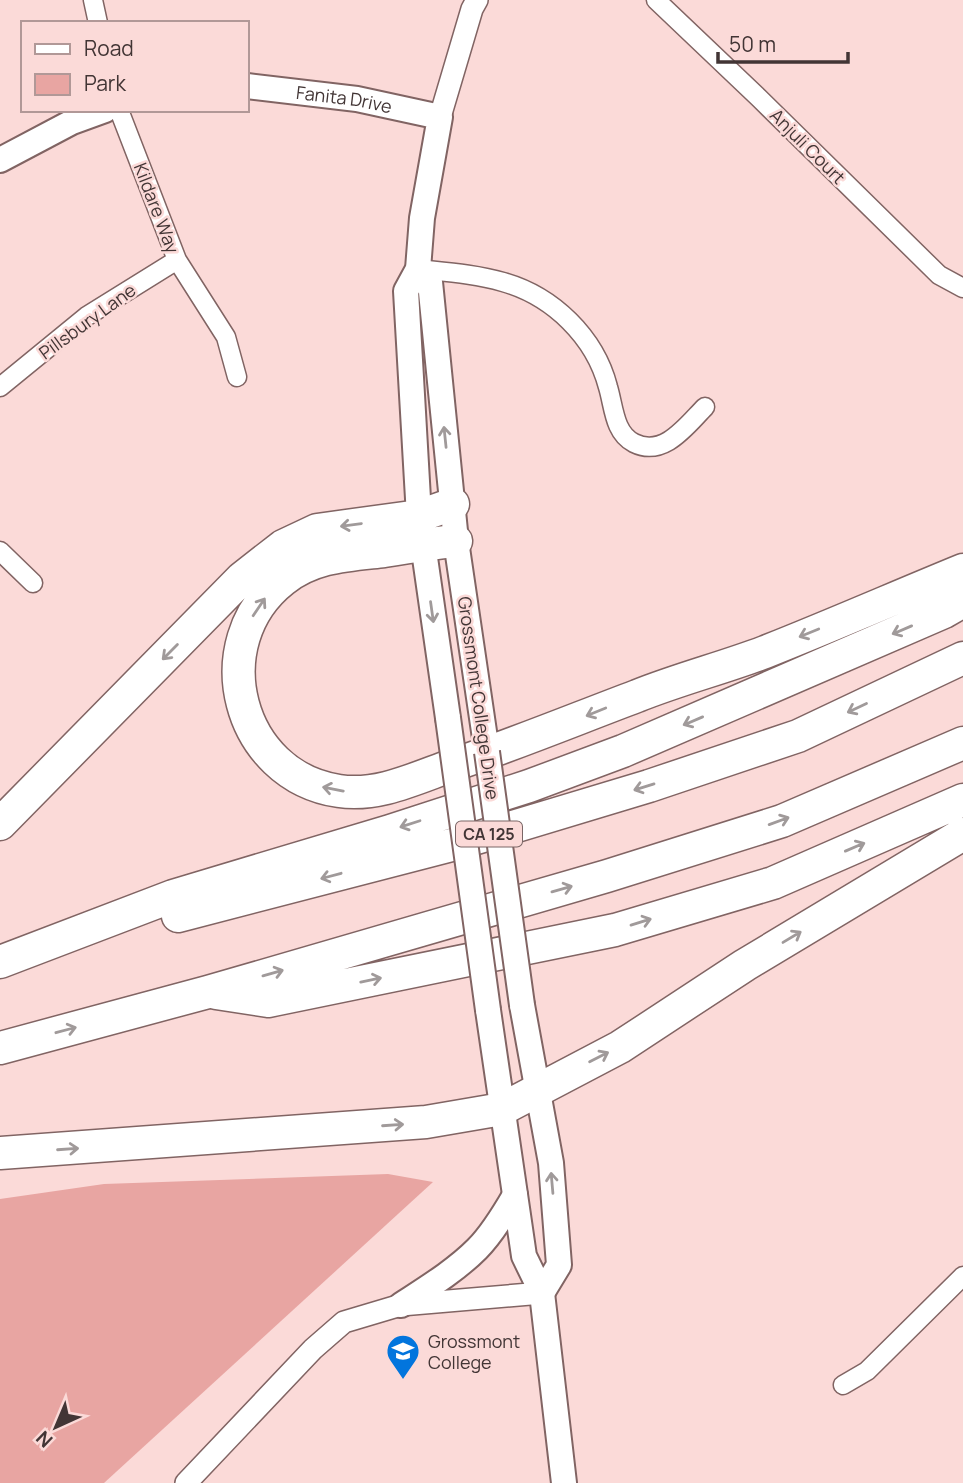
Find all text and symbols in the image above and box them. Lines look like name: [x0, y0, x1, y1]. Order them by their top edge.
legend: [21, 21, 248, 112]
scale bar: [718, 21, 848, 65]
text: 50 m: [729, 30, 776, 58]
text: Road: [84, 34, 134, 62]
text: Park: [84, 69, 126, 97]
street label: Fanita Drive: [295, 80, 394, 118]
street label: Anjuli Court: [765, 103, 851, 189]
street label: Kildare Way: [129, 159, 185, 257]
street label: Pillsbury Lane: [34, 278, 140, 364]
one-way arrow: [439, 426, 452, 448]
one-way arrow: [340, 519, 363, 532]
street label: Grossmont College Drive: [453, 595, 505, 801]
one-way arrow: [252, 598, 266, 618]
one-way arrow: [425, 600, 438, 623]
one-way arrow: [891, 625, 913, 638]
one-way arrow: [799, 628, 821, 641]
one-way arrow: [161, 643, 178, 660]
one-way arrow: [847, 702, 868, 715]
one-way arrow: [585, 706, 607, 719]
one-way arrow: [682, 715, 704, 728]
one-way arrow: [633, 781, 655, 794]
one-way arrow: [322, 782, 345, 796]
one-way arrow: [768, 814, 790, 826]
one-way arrow: [400, 819, 422, 832]
road number: CA 125: [456, 821, 522, 846]
one-way arrow: [844, 840, 866, 853]
one-way arrow: [320, 870, 343, 883]
one-way arrow: [551, 882, 573, 895]
one-way arrow: [630, 915, 652, 928]
one-way arrow: [782, 930, 802, 944]
one-way arrow: [262, 965, 284, 978]
one-way arrow: [359, 973, 382, 987]
one-way arrow: [55, 1023, 77, 1036]
one-way arrow: [588, 1050, 609, 1064]
one-way arrow: [381, 1118, 404, 1131]
one-way arrow: [56, 1142, 79, 1155]
one-way arrow: [545, 1172, 558, 1194]
place label: Grossmont College: [428, 1329, 520, 1374]
school or university icon: Grossmont College: [384, 1332, 422, 1381]
north arrow: [21, 1392, 91, 1462]
text: N: [30, 1425, 58, 1453]

